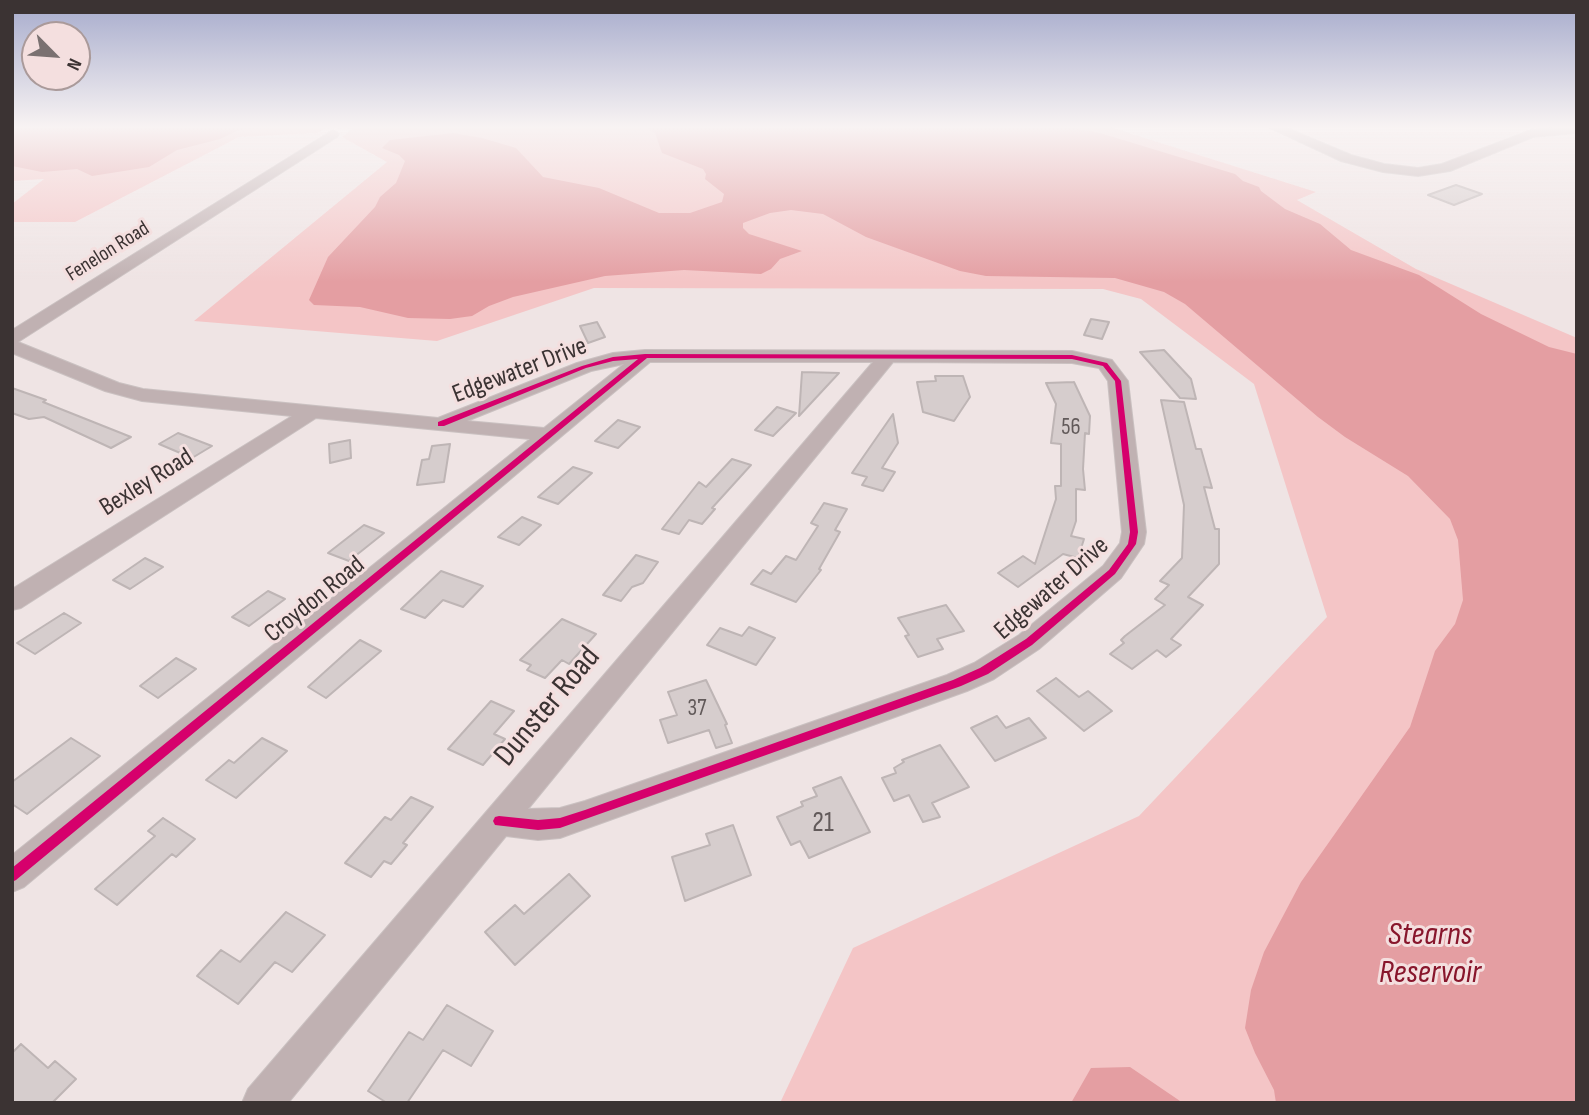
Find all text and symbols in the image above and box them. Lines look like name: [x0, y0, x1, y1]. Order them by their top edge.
north arrow: [21, 21, 91, 91]
text: N: [61, 55, 86, 74]
street label: Fenelon Road: [62, 217, 154, 287]
street label: Edgewater Drive: [448, 331, 592, 411]
house number: 56: [1061, 414, 1081, 442]
street label: Bexley Road: [95, 442, 199, 524]
street label: Edgewater Drive: [988, 531, 1116, 647]
street label: Croydon Road: [258, 550, 372, 650]
street label: Dunster Road: [487, 639, 609, 775]
house number: 37: [688, 695, 706, 723]
house number: 21: [812, 807, 834, 841]
water label: Stearns Reservoir: [1379, 916, 1481, 994]

